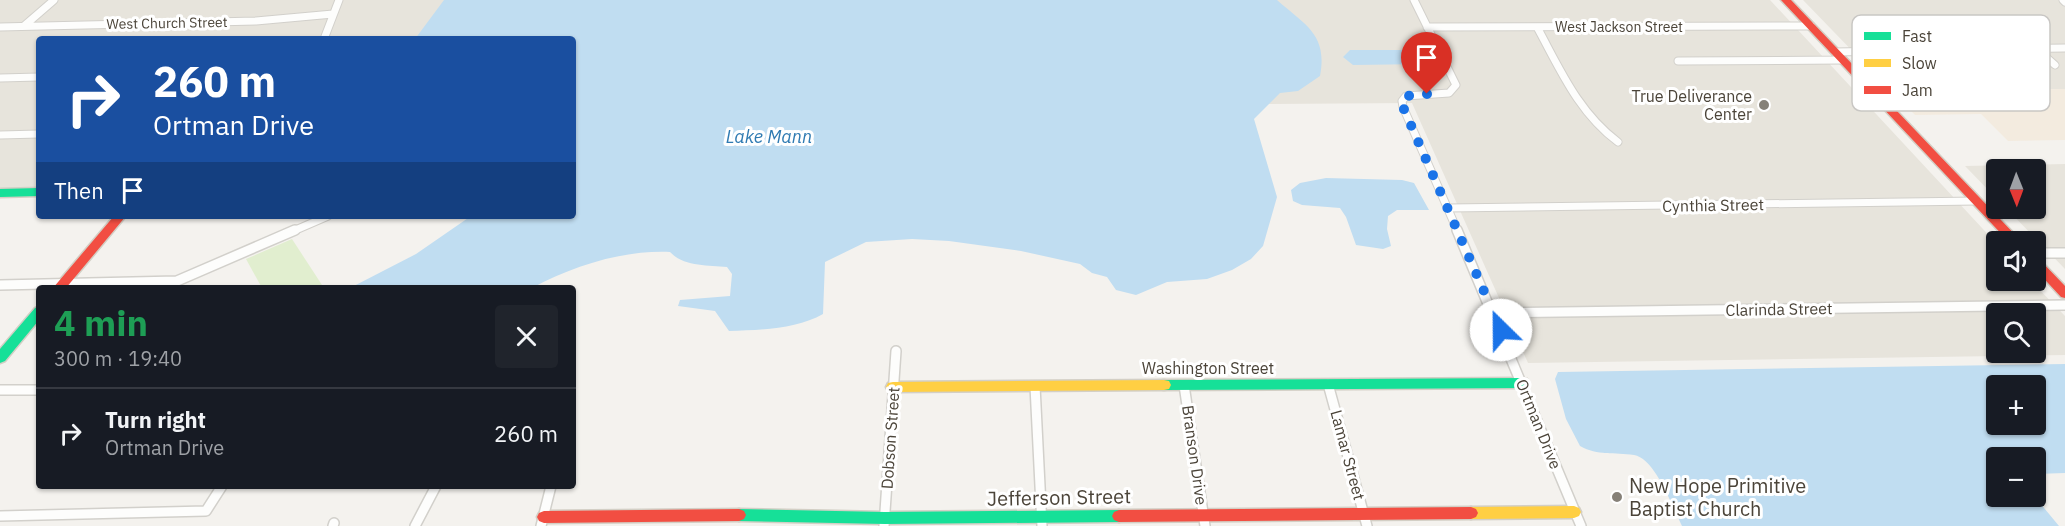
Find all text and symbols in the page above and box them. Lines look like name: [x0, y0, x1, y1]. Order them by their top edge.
street label: West Church Street: [106, 13, 228, 33]
legend: [1852, 15, 2050, 111]
street label: West Jackson Street: [1555, 18, 1683, 36]
text: Fast: [1902, 26, 1932, 46]
pin: [1401, 32, 1452, 94]
icon: arrive: [1410, 41, 1443, 74]
text: Slow: [1902, 53, 1937, 73]
text: 260 m: [153, 54, 276, 109]
icon: right: [54, 60, 132, 138]
text: Jam: [1902, 80, 1933, 100]
place label: True Deliverance Center: [1631, 86, 1752, 124]
marker: True Deliverance Center: [1757, 98, 1771, 112]
text: Ortman Drive: [153, 107, 314, 142]
water label: Lake Mann: [726, 125, 812, 148]
north arrow: [1986, 159, 2046, 219]
map controls: [1986, 159, 2046, 507]
icon: arrive: [116, 174, 149, 207]
text: Then: [54, 176, 104, 205]
street label: Cynthia Street: [1662, 194, 1764, 216]
button: sound: [1986, 231, 2046, 291]
position arrow: [1469, 298, 1533, 362]
street label: Clarinda Street: [1725, 298, 1833, 320]
text: 4 min: [54, 299, 148, 346]
button: search: [1986, 303, 2046, 363]
button: close: [495, 305, 558, 368]
text: 300 m · 19:40: [54, 345, 182, 372]
street label: Washington Street: [1142, 358, 1274, 378]
button: +: [1986, 375, 2046, 435]
street label: Ortman Drive: [1512, 376, 1566, 472]
street label: Dobson Street: [876, 386, 904, 490]
street label: Branson Drive: [1178, 404, 1212, 506]
text: Turn right: [105, 405, 206, 434]
street label: Lamar Street: [1326, 408, 1370, 502]
icon: right: [54, 417, 87, 450]
text: 260 m: [494, 419, 558, 448]
text: Ortman Drive: [105, 434, 224, 461]
button: −: [1986, 447, 2046, 507]
place label: New Hope Primitive Baptist Church: [1629, 472, 1806, 522]
street label: Jefferson Street: [987, 482, 1131, 512]
marker: New Hope Primitive Baptist Church: [1610, 490, 1624, 504]

